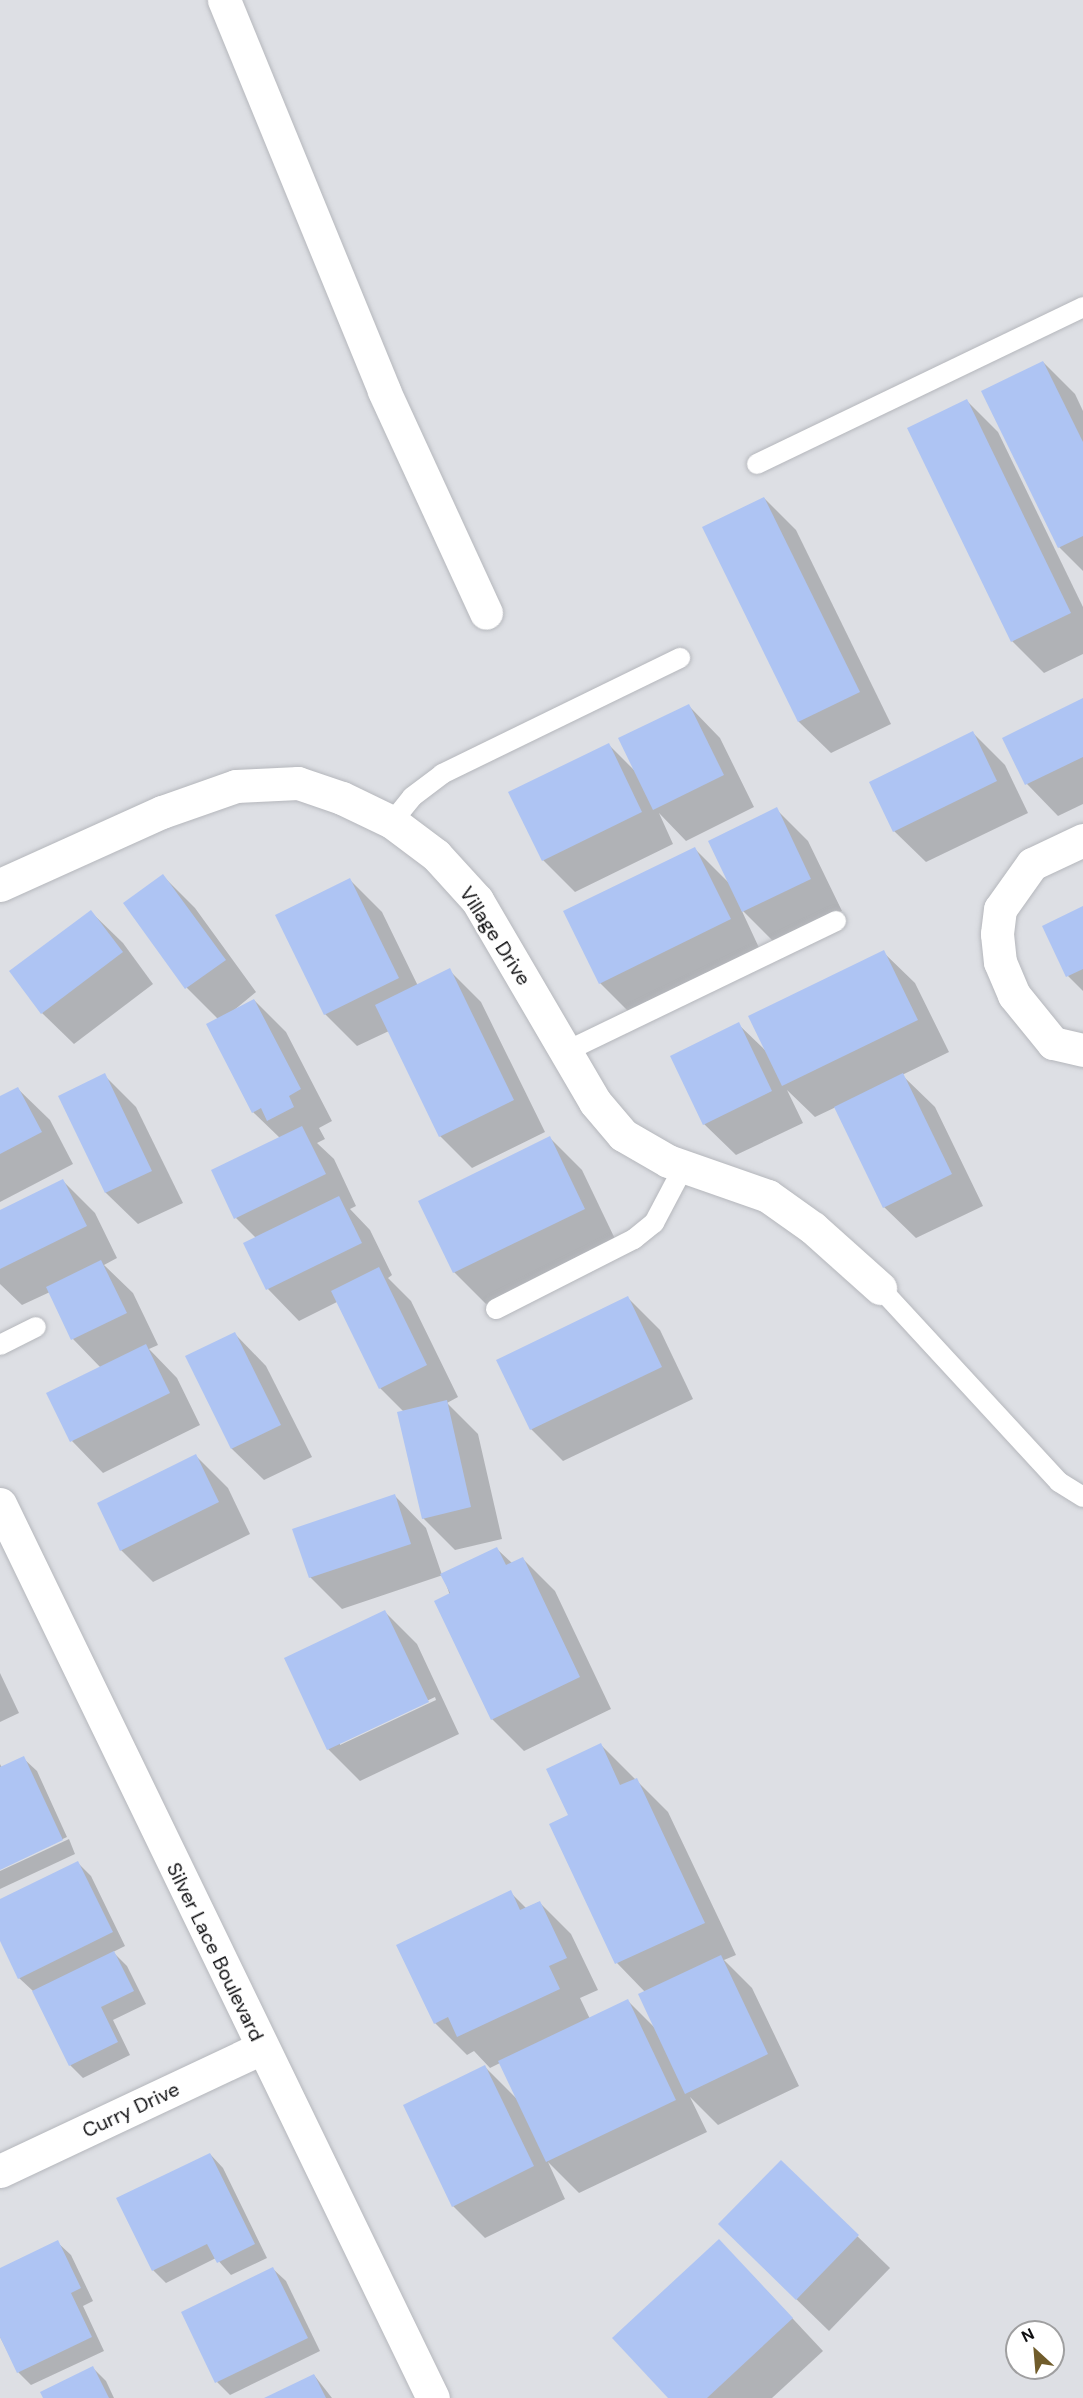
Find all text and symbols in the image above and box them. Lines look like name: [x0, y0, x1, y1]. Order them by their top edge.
street label: Village Drive: [454, 882, 536, 990]
street label: Silver Lace Boulevard: [161, 1859, 269, 2045]
street label: Curry Drive: [79, 2077, 183, 2143]
north arrow: [1005, 2320, 1065, 2380]
text: N: [1018, 2323, 1038, 2347]

